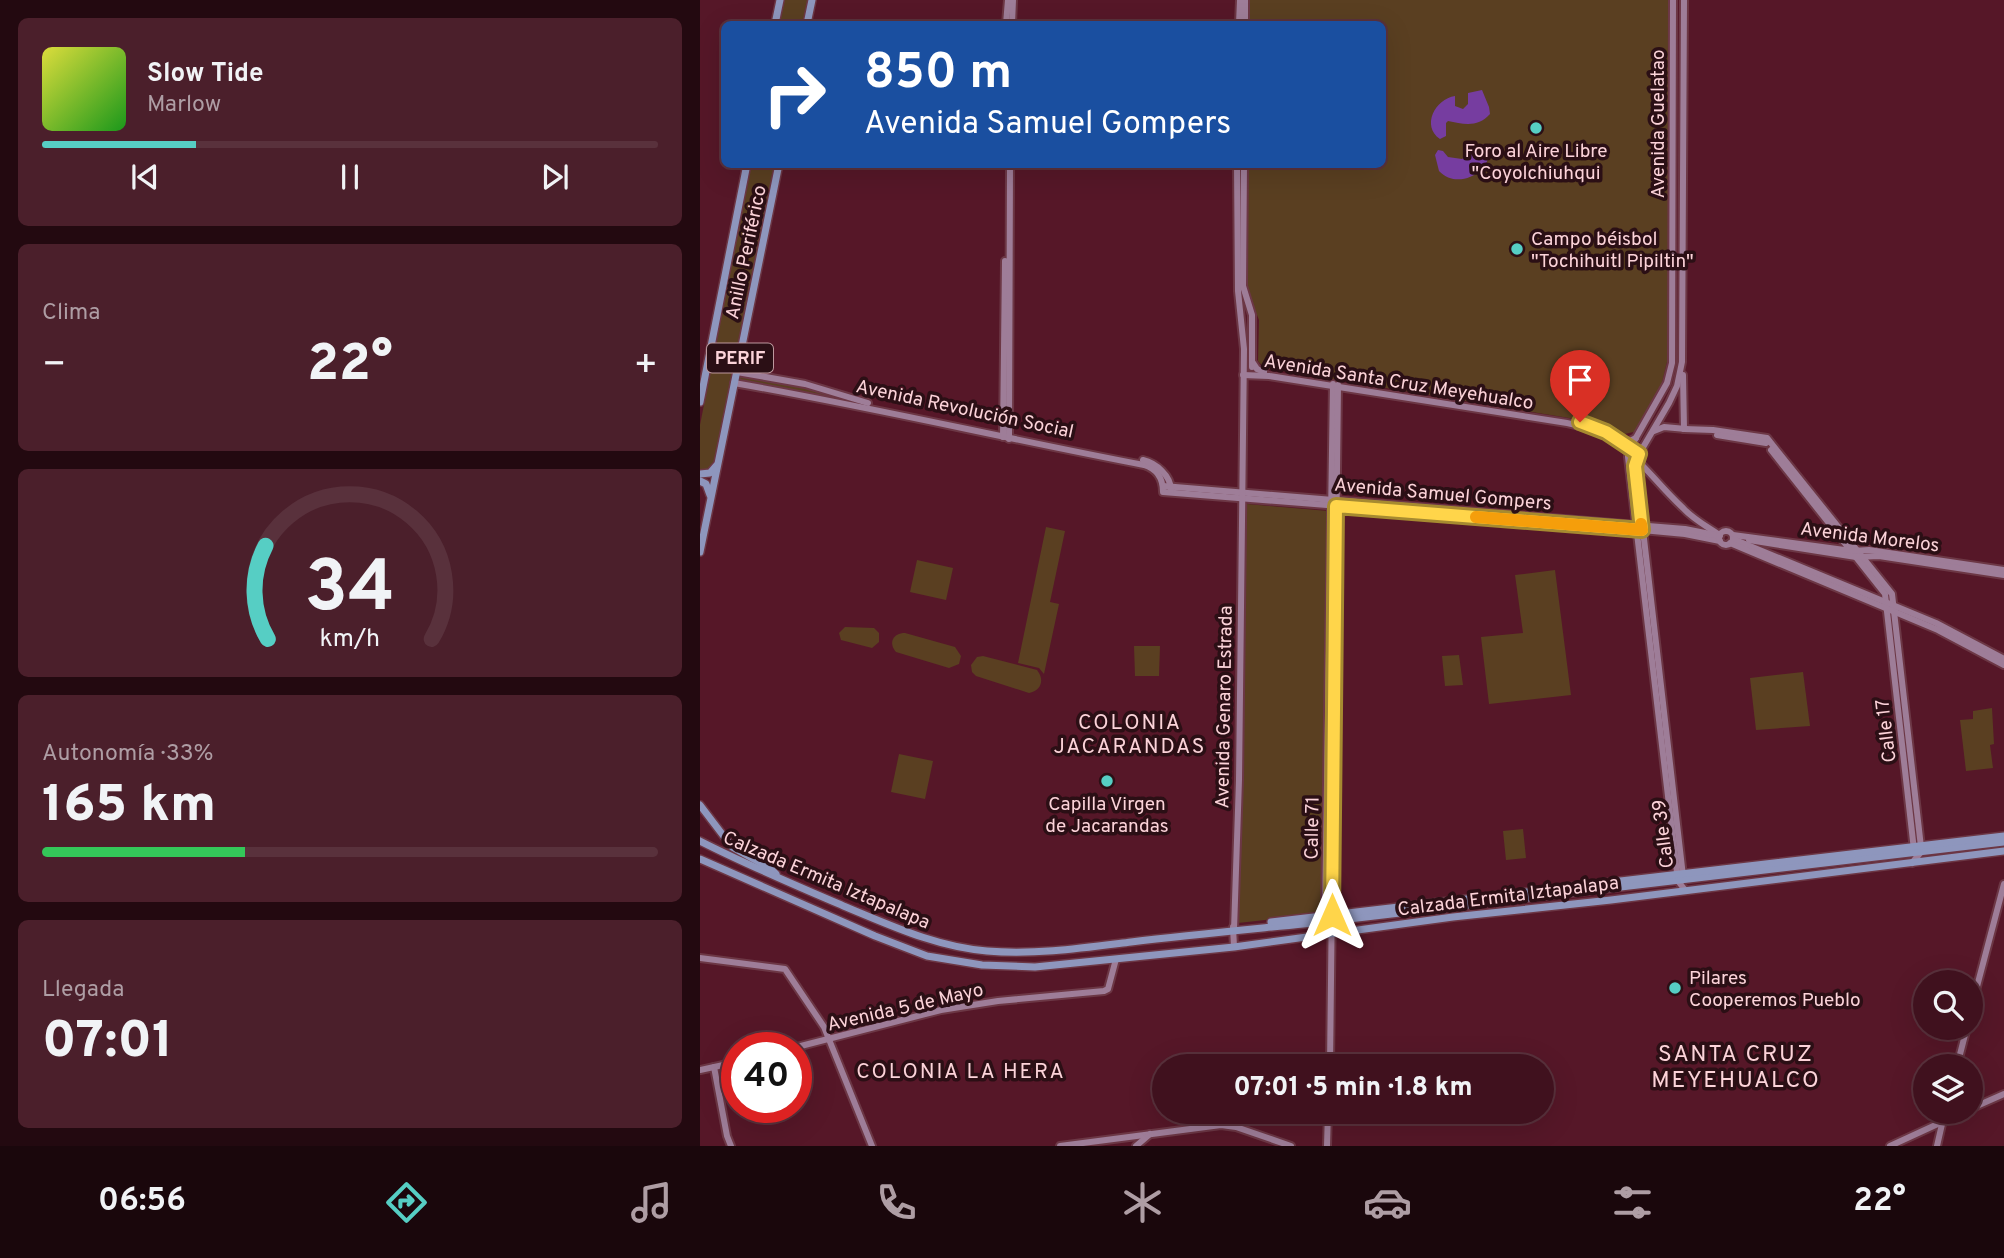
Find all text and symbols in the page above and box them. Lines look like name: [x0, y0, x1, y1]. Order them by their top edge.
text: 850 m: [864, 44, 1012, 106]
icon: right: [749, 49, 840, 140]
street label: Avenida Guelatao: [1647, 49, 1671, 199]
text: Slow Tide: [147, 58, 264, 91]
text: Marlow: [147, 91, 221, 120]
text: Avenida Samuel Gompers: [864, 105, 1231, 145]
marker: Foro al Aire Libre "Coyolchiuhqui: [1528, 120, 1544, 136]
place label: Foro al Aire Libre "Coyolchiuhqui: [1465, 140, 1607, 186]
icon: previous: [126, 158, 164, 196]
icon: pause: [331, 158, 369, 196]
icon: next: [536, 158, 574, 196]
street label: Anillo Periférico: [721, 183, 773, 322]
place label: Campo béisbol "Tochihuitl Pipiltin": [1531, 228, 1694, 274]
marker: Campo béisbol "Tochihuitl Pipiltin": [1509, 241, 1525, 257]
text: Clima: [42, 299, 100, 328]
text: 22°: [307, 333, 393, 399]
text: −: [42, 342, 67, 391]
text: +: [633, 342, 658, 391]
road number: PERIF: [707, 344, 773, 372]
street label: Avenida Santa Cruz Meyehualco: [1262, 350, 1535, 416]
pin: [1550, 350, 1610, 422]
icon: arrive: [1561, 361, 1599, 399]
street label: Avenida Revolución Social: [854, 375, 1076, 445]
street label: Avenida Samuel Gompers: [1333, 474, 1553, 516]
street label: Avenida Morelos: [1799, 518, 1941, 558]
text: 34: [305, 545, 395, 637]
street label: Avenida Genaro Estrada: [1211, 605, 1239, 809]
text: km/h: [320, 624, 380, 656]
street label: Calle 17: [1871, 698, 1903, 764]
district label: COLONIA JACARANDAS: [1054, 710, 1206, 761]
text: Autonomía · 33%: [42, 740, 214, 769]
marker: Capilla Virgen de Jacarandas: [1099, 773, 1115, 789]
text: 165 km: [42, 774, 216, 840]
place label: Capilla Virgen de Jacarandas: [1045, 793, 1169, 839]
street label: Calle 71: [1300, 796, 1326, 860]
street label: Calle 39: [1648, 798, 1680, 870]
street label: Calzada Ermita Iztapalapa: [719, 826, 933, 935]
street label: Calzada Ermita Iztapalapa: [1396, 872, 1620, 922]
position arrow: [1295, 878, 1369, 952]
place label: Pilares Cooperemos Pueblo: [1689, 967, 1861, 1013]
map controls: [1913, 970, 1983, 1124]
button: search: [1913, 970, 1983, 1040]
text: Llegada: [42, 976, 124, 1005]
street label: Avenida 5 de Mayo: [825, 978, 986, 1038]
marker: Pilares Cooperemos Pueblo: [1667, 980, 1683, 996]
text: 07:01: [42, 1010, 173, 1076]
speed limit sign: 40: [721, 1032, 812, 1123]
district label: SANTA CRUZ MEYEHUALCO: [1651, 1041, 1821, 1096]
button: layers: [1913, 1054, 1983, 1124]
district label: COLONIA LA HERA: [856, 1059, 1066, 1086]
text: 07:01 · 5 min · 1.8 km: [1233, 1072, 1473, 1105]
icon: directions: [382, 1178, 431, 1227]
icon: music: [627, 1178, 676, 1227]
icon: phone: [872, 1178, 921, 1227]
icon: climate: [1118, 1178, 1167, 1227]
icon: car: [1363, 1178, 1412, 1227]
icon: filters: [1608, 1178, 1657, 1227]
text: 06:56: [98, 1182, 186, 1222]
text: 22°: [1853, 1182, 1906, 1222]

